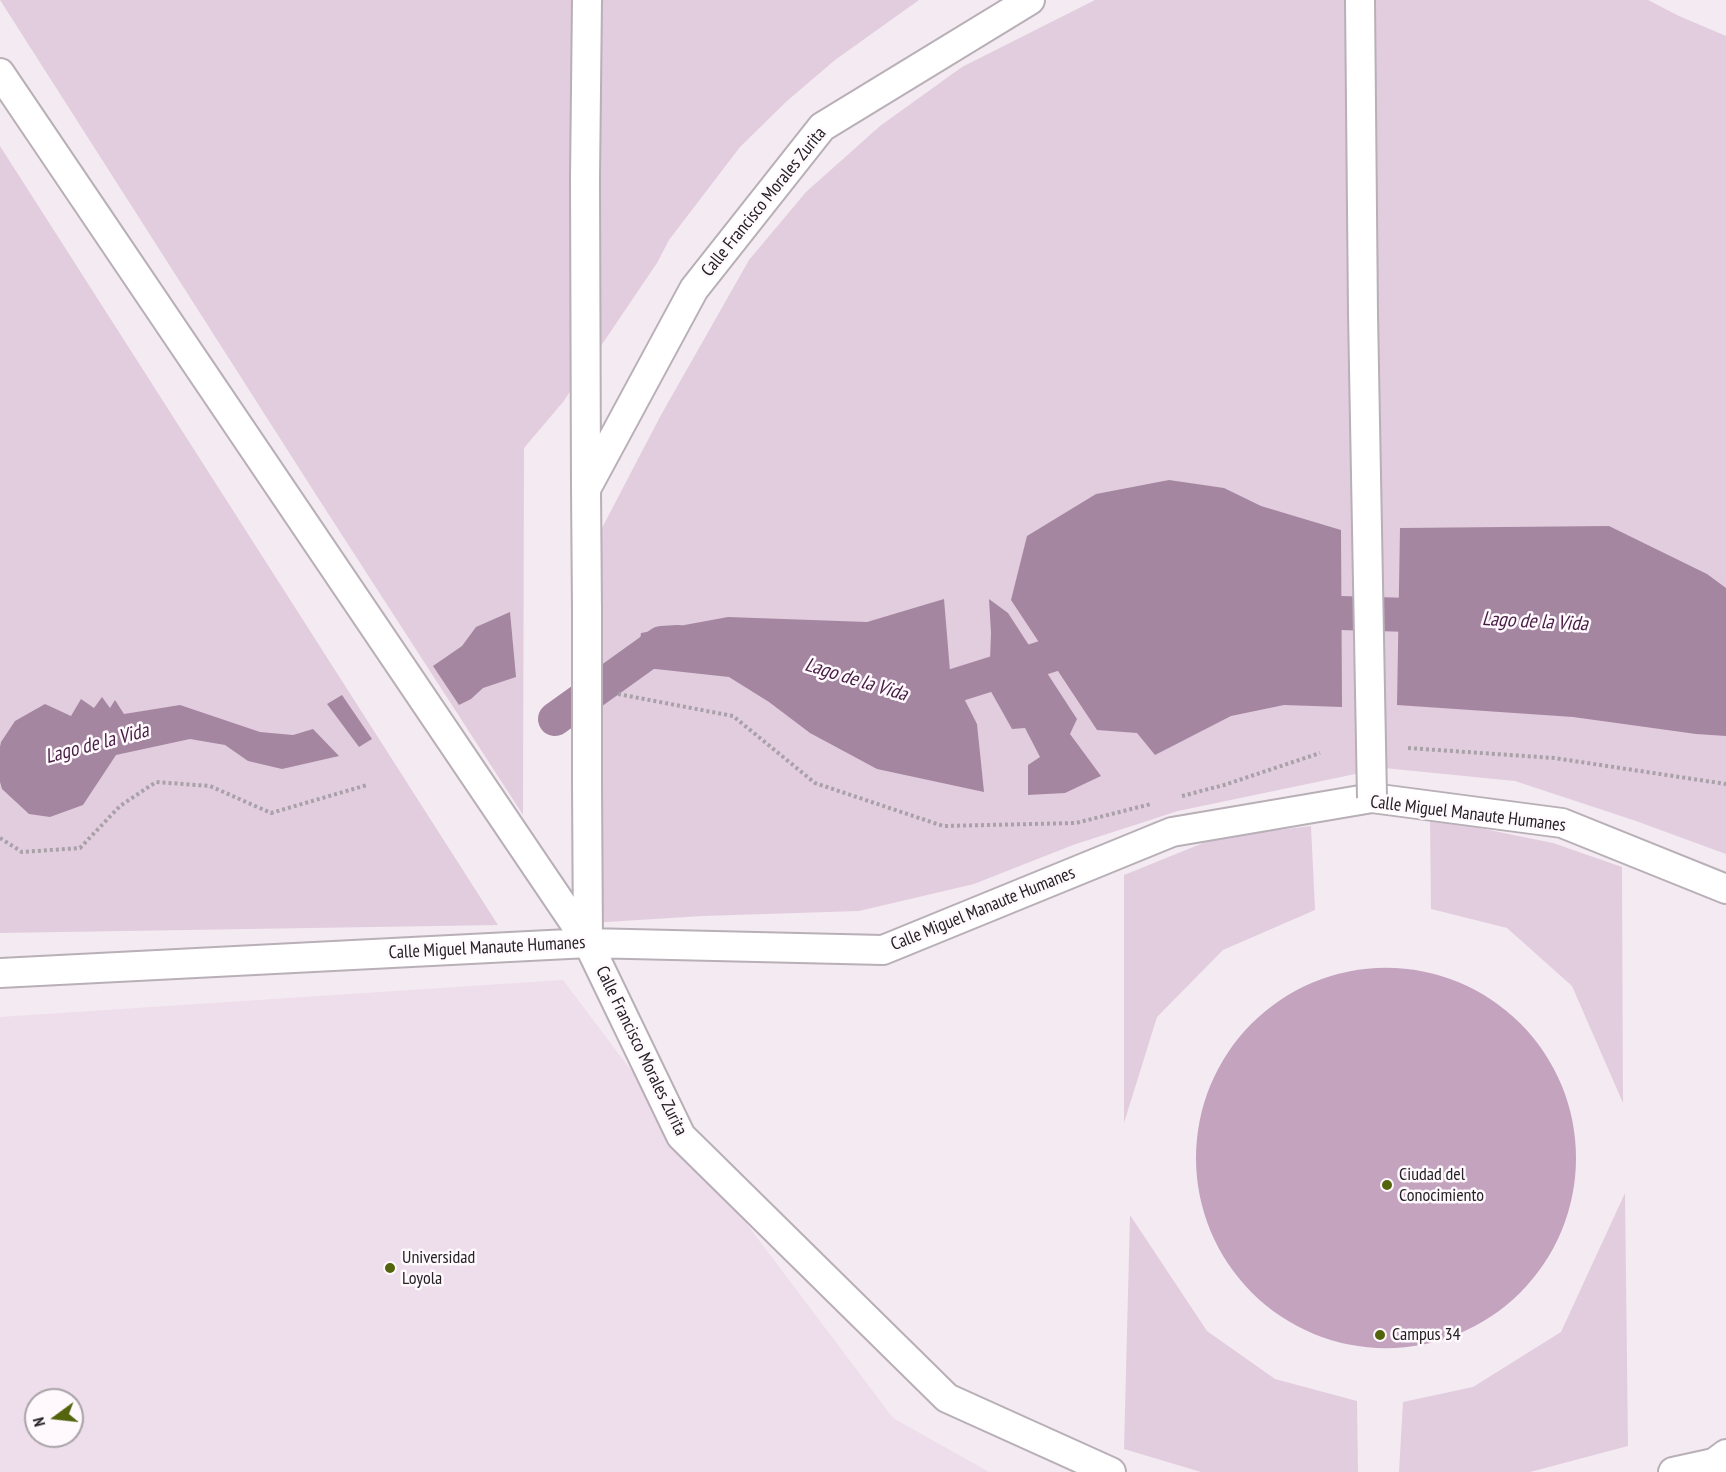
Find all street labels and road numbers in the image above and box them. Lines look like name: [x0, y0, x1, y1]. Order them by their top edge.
street label: Calle Francisco Morales Zurita: [697, 123, 831, 281]
street label: Calle Miguel Manaute Humanes: [1369, 791, 1567, 837]
street label: Calle Miguel Manaute Humanes: [888, 862, 1078, 956]
street label: Calle Miguel Manaute Humanes: [388, 932, 586, 964]
street label: Calle Francisco Morales Zurita: [591, 963, 691, 1139]

